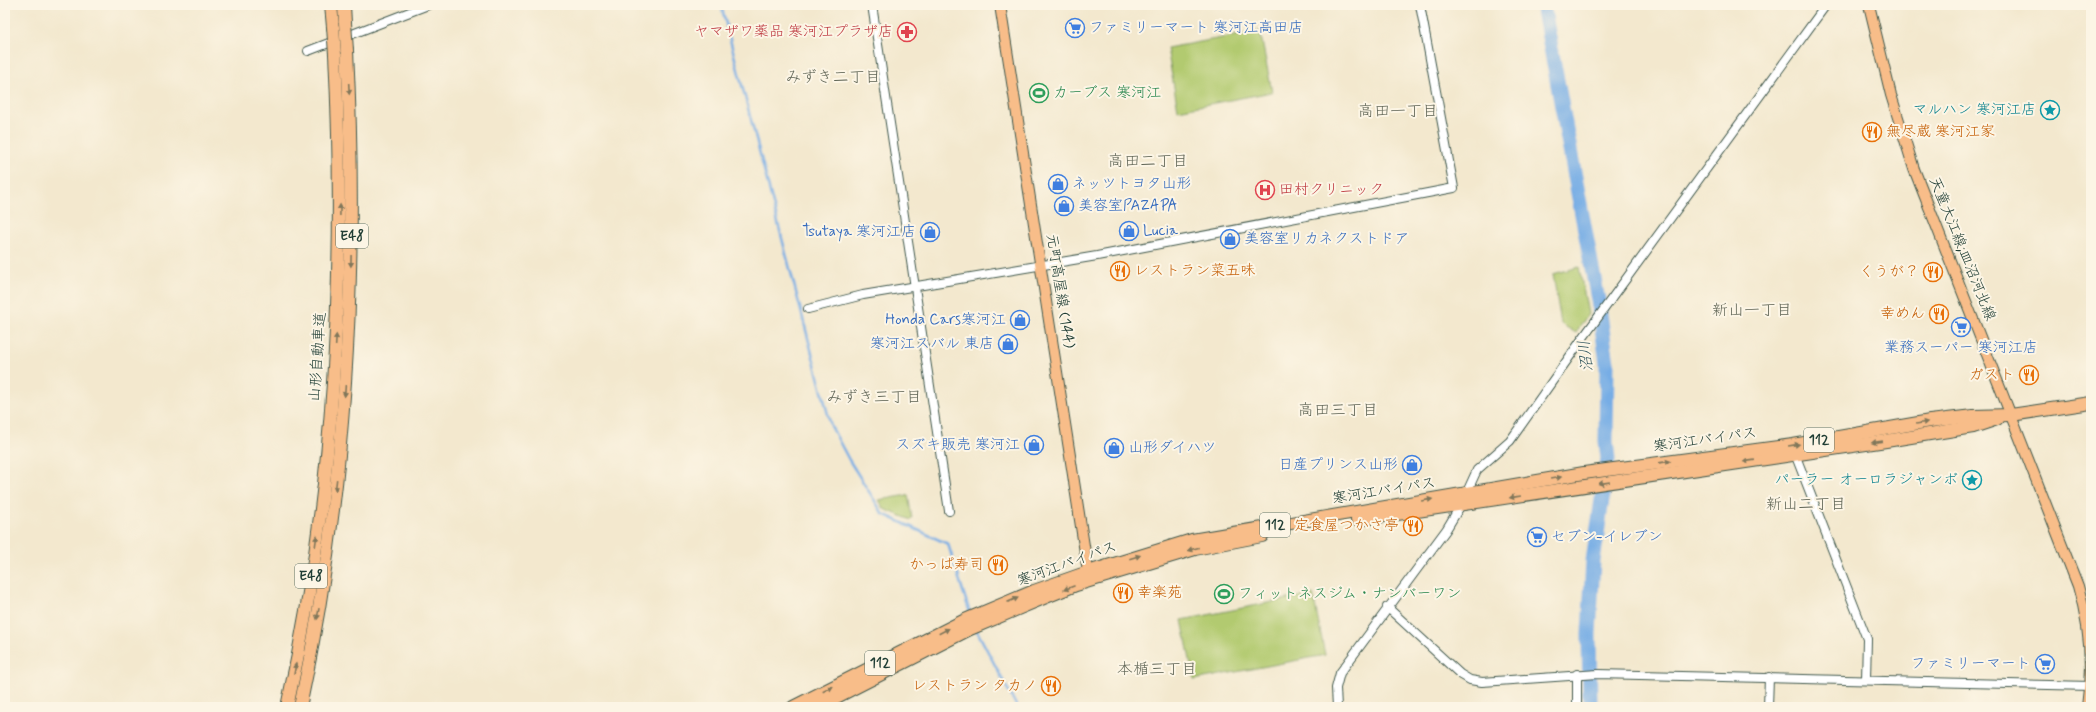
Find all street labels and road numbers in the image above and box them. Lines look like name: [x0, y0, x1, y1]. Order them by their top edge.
street label: 天童大江線;皿沼河北線: [1924, 174, 2000, 324]
road number: E48: [336, 224, 368, 248]
street label: 元町高屋線 (144): [1041, 232, 1079, 350]
street label: 山形自動車道: [305, 311, 331, 403]
street label: 寒河江バイパス: [1652, 423, 1758, 457]
road number: 112: [1804, 428, 1834, 452]
street label: 寒河江バイパス: [1331, 473, 1437, 509]
road number: 112: [1260, 513, 1290, 537]
street label: 寒河江バイパス: [1014, 537, 1120, 591]
road number: E48: [295, 564, 327, 588]
road number: 112: [865, 651, 895, 675]

